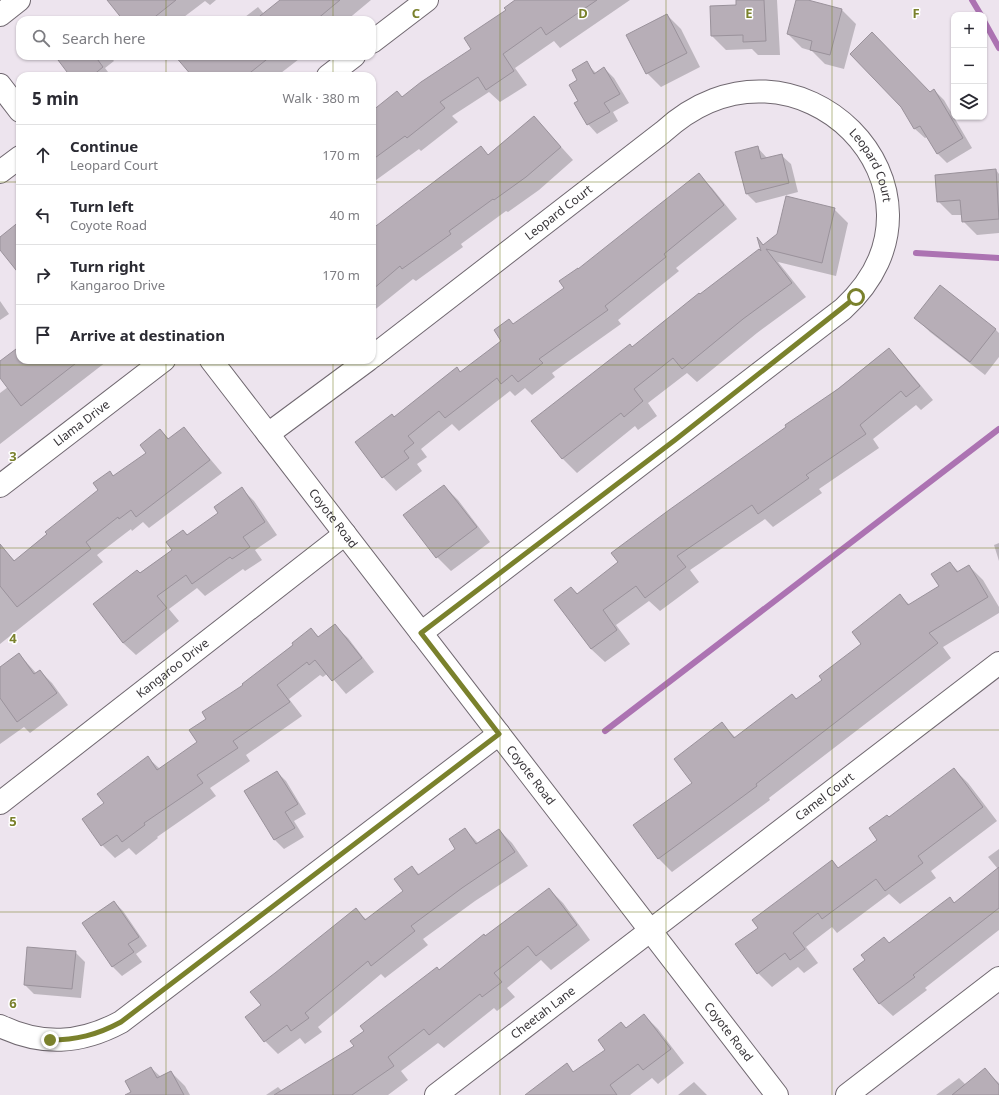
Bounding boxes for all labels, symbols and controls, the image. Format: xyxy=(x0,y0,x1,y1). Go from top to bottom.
text: C xyxy=(412,4,420,22)
text: D xyxy=(578,4,588,22)
text: E xyxy=(745,4,753,22)
text: F xyxy=(912,4,920,22)
map controls xyxy=(951,12,987,120)
button: + xyxy=(951,12,987,48)
search box xyxy=(16,16,376,60)
icon: search xyxy=(30,27,52,49)
text: Search here xyxy=(62,28,145,48)
button: − xyxy=(951,48,987,84)
button: layers xyxy=(951,84,987,120)
text: 5 min xyxy=(32,87,79,110)
text: Walk · 380 m xyxy=(282,89,360,107)
street label: Leopard Court xyxy=(846,124,896,204)
text: Continue xyxy=(70,136,138,156)
icon: ahead xyxy=(32,144,54,166)
text: 170 m xyxy=(322,146,360,164)
text: Leopard Court xyxy=(70,156,158,174)
street label: Leopard Court xyxy=(521,180,596,244)
text: Turn left xyxy=(70,196,134,216)
icon: left xyxy=(32,204,54,226)
text: 40 m xyxy=(330,206,360,224)
text: Coyote Road xyxy=(70,216,147,234)
text: Turn right xyxy=(70,256,145,276)
icon: right xyxy=(32,264,54,286)
text: 170 m xyxy=(322,266,360,284)
text: Kangaroo Drive xyxy=(70,276,165,294)
route start xyxy=(847,288,865,306)
icon: arrive xyxy=(32,324,54,346)
text: Arrive at destination xyxy=(70,325,225,345)
street label: Llama Drive xyxy=(50,396,113,450)
text: 3 xyxy=(9,447,17,465)
street label: Coyote Road xyxy=(305,485,362,552)
text: 4 xyxy=(9,629,17,647)
street label: Kangaroo Drive xyxy=(133,634,212,702)
street label: Coyote Road xyxy=(503,741,560,808)
street label: Camel Court xyxy=(791,768,858,824)
text: 5 xyxy=(9,812,17,830)
street label: Cheetah Lane xyxy=(507,982,579,1043)
text: 6 xyxy=(9,994,17,1012)
street label: Coyote Road xyxy=(700,998,757,1065)
route end xyxy=(41,1031,59,1049)

